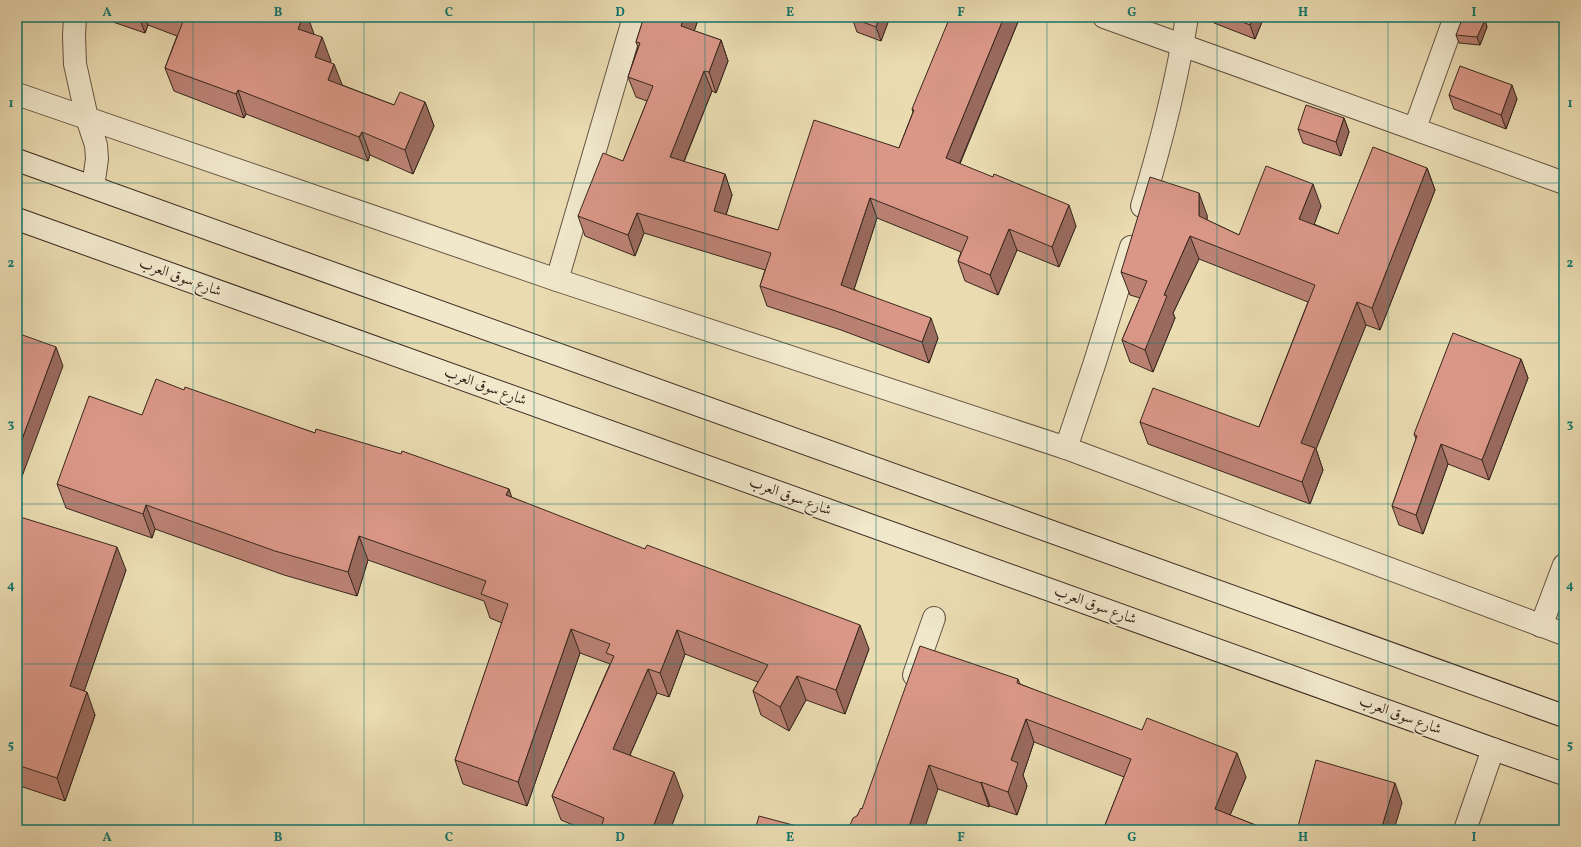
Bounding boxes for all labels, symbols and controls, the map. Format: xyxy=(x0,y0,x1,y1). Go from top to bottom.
text: A xyxy=(102,4,112,22)
text: B xyxy=(274,4,283,22)
text: C xyxy=(445,4,453,22)
text: D xyxy=(615,4,625,22)
text: E xyxy=(786,4,794,22)
text: F xyxy=(957,4,965,22)
text: G xyxy=(1127,4,1137,22)
text: H xyxy=(1298,4,1308,22)
text: I xyxy=(1472,4,1477,22)
text: 1 xyxy=(8,95,14,113)
text: 1 xyxy=(1567,95,1573,113)
street label: شارع سوق العرب xyxy=(135,253,224,304)
text: 2 xyxy=(8,255,15,273)
text: 2 xyxy=(1567,255,1574,273)
street label: شارع سوق العرب xyxy=(440,362,529,413)
text: 3 xyxy=(8,416,15,434)
text: 3 xyxy=(1567,416,1574,434)
street label: شارع سوق العرب xyxy=(745,472,834,523)
text: 4 xyxy=(7,577,15,595)
text: 4 xyxy=(1566,577,1574,595)
street label: شارع سوق العرب xyxy=(1050,581,1139,632)
street label: شارع سوق العرب xyxy=(1355,691,1444,742)
text: 5 xyxy=(8,737,14,755)
text: 5 xyxy=(1567,737,1573,755)
text: A xyxy=(102,829,112,847)
text: B xyxy=(274,829,283,847)
text: C xyxy=(445,829,453,847)
text: D xyxy=(615,829,625,847)
text: E xyxy=(786,829,794,847)
text: F xyxy=(957,829,965,847)
text: G xyxy=(1127,829,1137,847)
text: H xyxy=(1298,829,1308,847)
text: I xyxy=(1472,829,1477,847)

